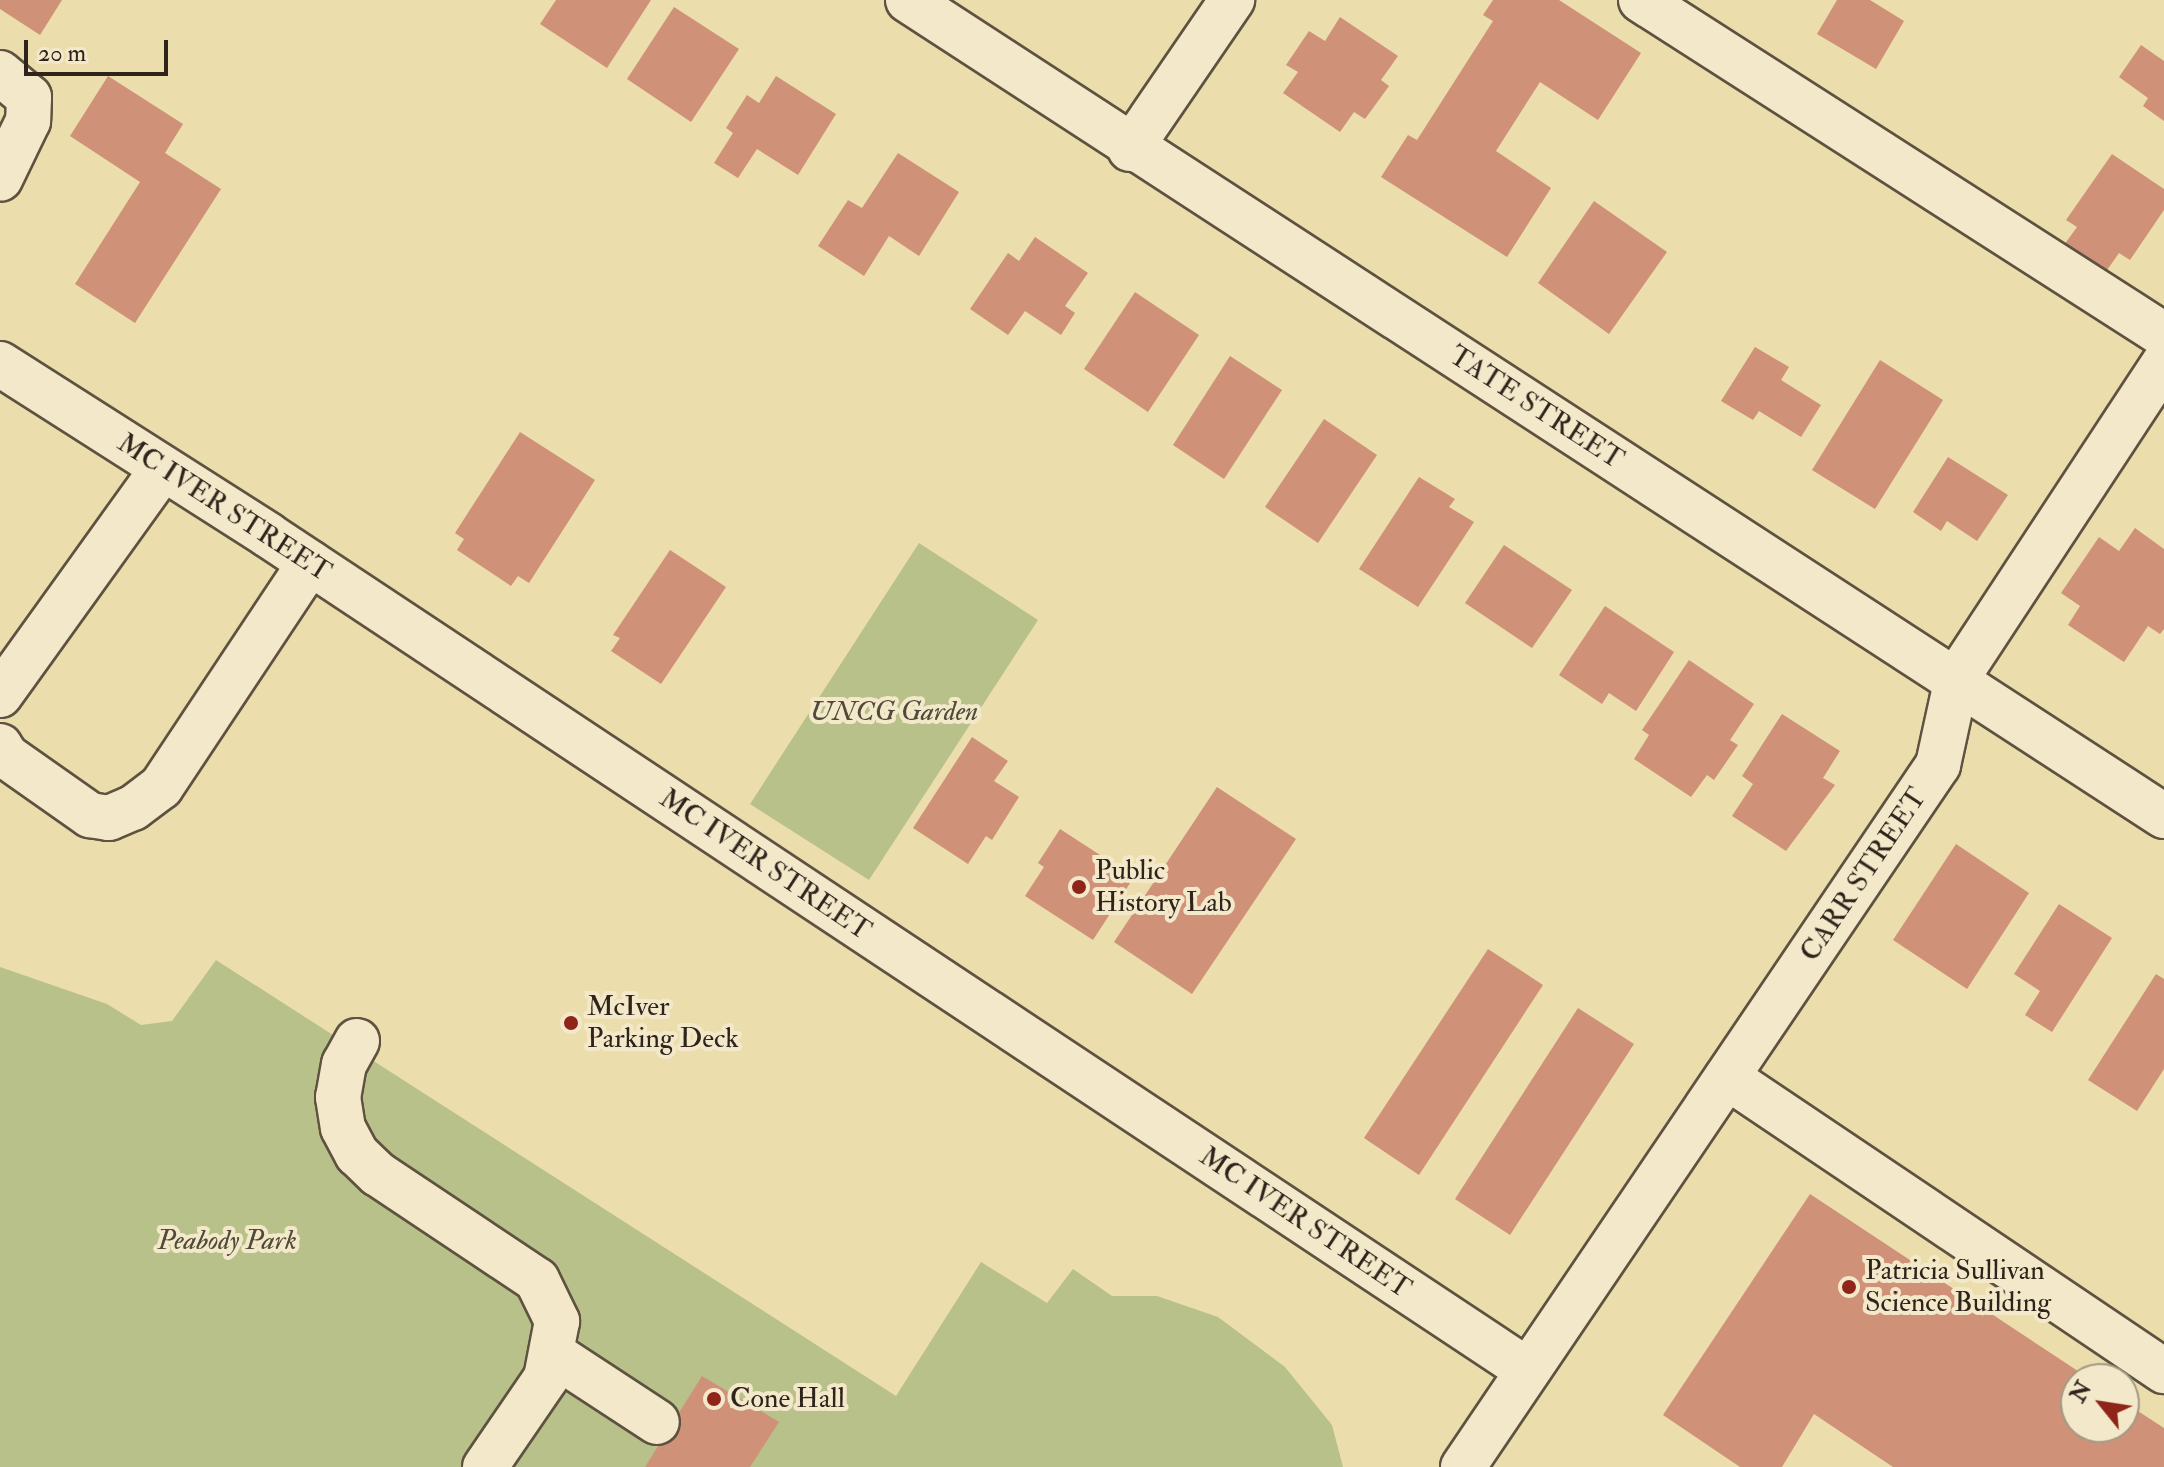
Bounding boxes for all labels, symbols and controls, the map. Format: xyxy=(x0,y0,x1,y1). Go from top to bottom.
scale bar xyxy=(28,24,172,74)
text: 20 m xyxy=(38,38,86,69)
street label: TATE STREET xyxy=(1442,339,1630,477)
street label: MC IVER STREET xyxy=(111,426,337,590)
park label: UNCG Garden xyxy=(810,695,978,729)
street label: MC IVER STREET xyxy=(653,782,877,948)
street label: CARR STREET xyxy=(1794,782,1934,968)
place label: Public History Lab xyxy=(1095,854,1232,920)
marker: Public History Lab xyxy=(1070,878,1088,896)
place label: McIver Parking Deck xyxy=(587,990,739,1056)
marker: McIver Parking Deck xyxy=(562,1014,580,1032)
street label: MC IVER STREET xyxy=(1193,1140,1417,1306)
park label: Peabody Park xyxy=(157,1224,297,1258)
place label: Patricia Sullivan Science Building xyxy=(1865,1254,2051,1320)
marker: Patricia Sullivan Science Building xyxy=(1840,1278,1858,1296)
north arrow xyxy=(2060,1363,2140,1443)
text: N xyxy=(2064,1376,2098,1408)
place label: Cone Hall xyxy=(730,1382,845,1416)
marker: Cone Hall xyxy=(705,1390,723,1408)

